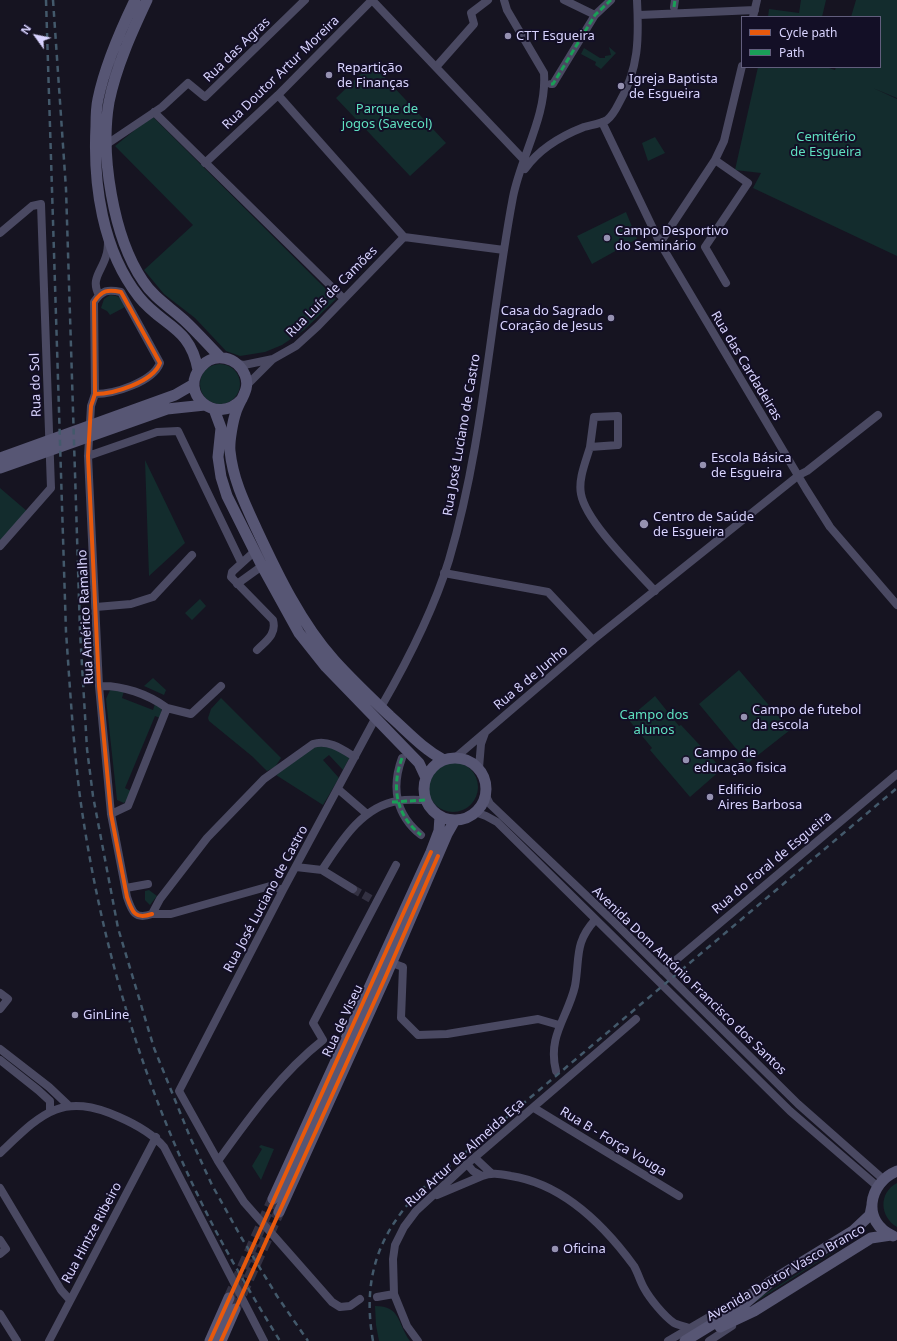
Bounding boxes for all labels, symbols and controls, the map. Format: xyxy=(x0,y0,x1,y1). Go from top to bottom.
street label: Rua Doutor Artur Moreira xyxy=(219,13,343,133)
street label: Rua das Agras xyxy=(200,14,274,86)
north arrow xyxy=(16,16,56,56)
legend xyxy=(741,16,881,68)
text: N xyxy=(17,21,34,37)
text: Cycle path xyxy=(779,24,837,41)
place label: CTT Esgueira xyxy=(516,28,595,44)
marker: CTT Esgueira xyxy=(503,31,513,41)
text: Path xyxy=(779,44,805,61)
place label: Repartição de Finanças xyxy=(337,60,409,91)
marker: Repartição de Finanças xyxy=(324,70,334,80)
place label: Igreja Baptista de Esgueira xyxy=(629,71,718,102)
marker: Igreja Baptista de Esgueira xyxy=(616,81,626,91)
park label: Parque de jogos (Savecol) xyxy=(342,101,432,132)
park label: Cemitério de Esgueira xyxy=(790,129,862,160)
place label: Campo Desportivo do Seminário xyxy=(615,223,729,254)
marker: Campo Desportivo do Seminário xyxy=(602,233,612,243)
street label: Rua Luís de Camões xyxy=(283,243,381,341)
place label: Casa do Sagrado Coração de Jesus xyxy=(500,303,603,334)
street label: Rua das Cardadeiras xyxy=(707,308,785,424)
marker: Casa do Sagrado Coração de Jesus xyxy=(606,313,616,323)
street label: Rua do Sol xyxy=(27,353,45,417)
street label: Rua José Luciano de Castro xyxy=(440,353,484,517)
place label: Escola Básica de Esgueira xyxy=(711,450,791,481)
marker: Escola Básica de Esgueira xyxy=(698,460,708,470)
place label: Centro de Saúde de Esgueira xyxy=(653,509,754,540)
marker: Centro de Saúde de Esgueira xyxy=(638,518,650,530)
street label: Rua Américo Ramalho xyxy=(75,549,97,685)
street label: Rua 8 de Junho xyxy=(491,643,571,713)
place label: Campo de futebol da escola xyxy=(752,702,861,733)
park label: Campo dos alunos xyxy=(620,707,688,738)
marker: Campo de futebol da escola xyxy=(739,712,749,722)
place label: Campo de educação fisica xyxy=(694,745,787,776)
marker: Campo de educação fisica xyxy=(681,755,691,765)
place label: Edificio Aires Barbosa xyxy=(718,782,802,813)
marker: Edificio Aires Barbosa xyxy=(705,792,715,802)
street label: Rua do Foral de Esgueira xyxy=(709,808,835,918)
street label: Rua José Luciano de Castro xyxy=(221,823,311,975)
street label: Avenida Dom António Francisco dos Santos xyxy=(589,884,789,1078)
street label: Rua de Viseu xyxy=(319,982,367,1060)
place label: GinLine xyxy=(83,1007,129,1023)
marker: GinLine xyxy=(70,1010,80,1020)
street label: Rua Artur de Almeida Eça xyxy=(402,1095,528,1211)
street label: Rua B - Força Vouga xyxy=(557,1104,669,1180)
street label: Rua Hintze Ribeiro xyxy=(59,1180,125,1286)
street label: Avenida Doutor Vasco Branco xyxy=(704,1221,868,1325)
place label: Oficina xyxy=(563,1241,606,1257)
marker: Oficina xyxy=(550,1244,560,1254)

